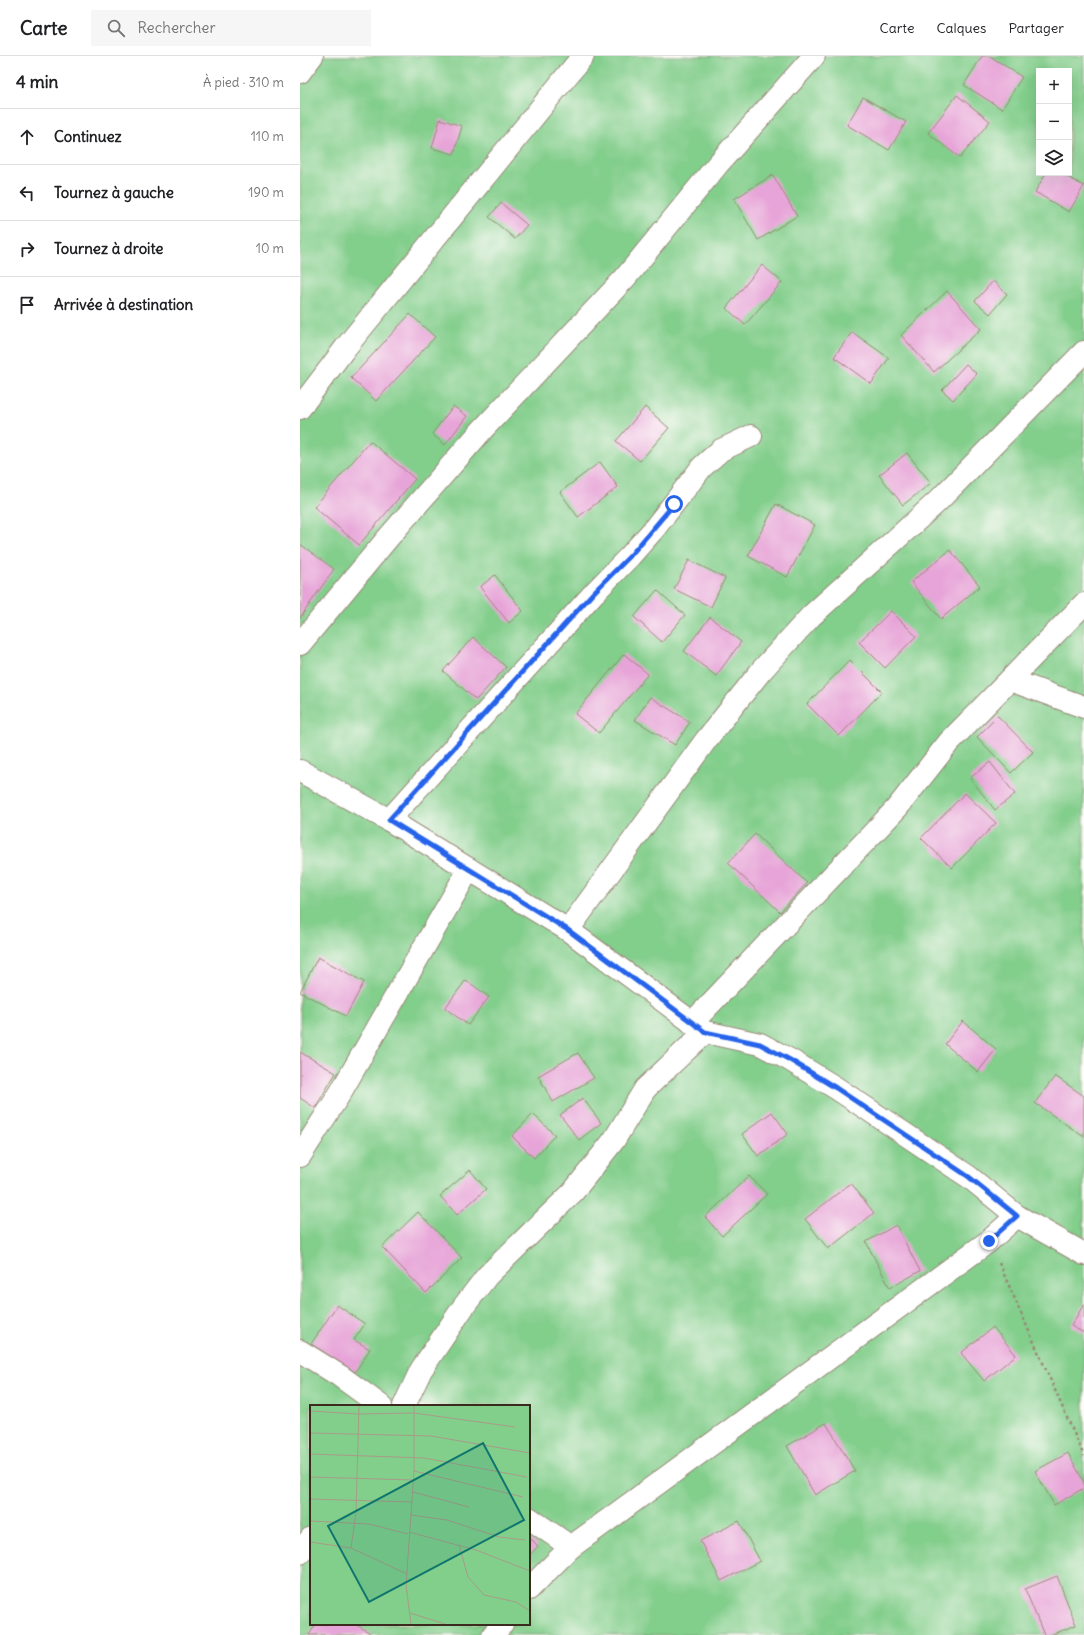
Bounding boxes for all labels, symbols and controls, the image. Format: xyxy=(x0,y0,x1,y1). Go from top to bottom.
search box xyxy=(91,10,371,46)
text: Carte xyxy=(20,16,67,40)
icon: search xyxy=(105,17,127,39)
text: Rechercher xyxy=(137,18,216,37)
text: Carte xyxy=(880,19,914,37)
text: Calques xyxy=(936,19,986,37)
text: Partager xyxy=(1008,19,1064,37)
map controls xyxy=(1036,68,1072,176)
button: + xyxy=(1036,68,1072,104)
text: 4 min xyxy=(16,71,58,93)
text: À pied · 310 m xyxy=(203,74,284,91)
button: − xyxy=(1036,104,1072,140)
icon: ahead xyxy=(16,126,38,148)
text: Continuez xyxy=(54,127,122,146)
text: 110 m xyxy=(251,128,284,145)
button: layers xyxy=(1036,140,1072,176)
icon: left xyxy=(16,182,38,204)
text: Tournez à gauche xyxy=(54,183,174,202)
text: 190 m xyxy=(248,184,284,201)
icon: right xyxy=(16,238,38,260)
text: Tournez à droite xyxy=(54,239,163,258)
text: 10 m xyxy=(256,240,284,257)
icon: arrive xyxy=(16,294,38,316)
text: Arrivée à destination xyxy=(54,295,193,314)
route start xyxy=(665,495,683,513)
route end xyxy=(980,1232,998,1250)
inset map xyxy=(310,1405,530,1625)

